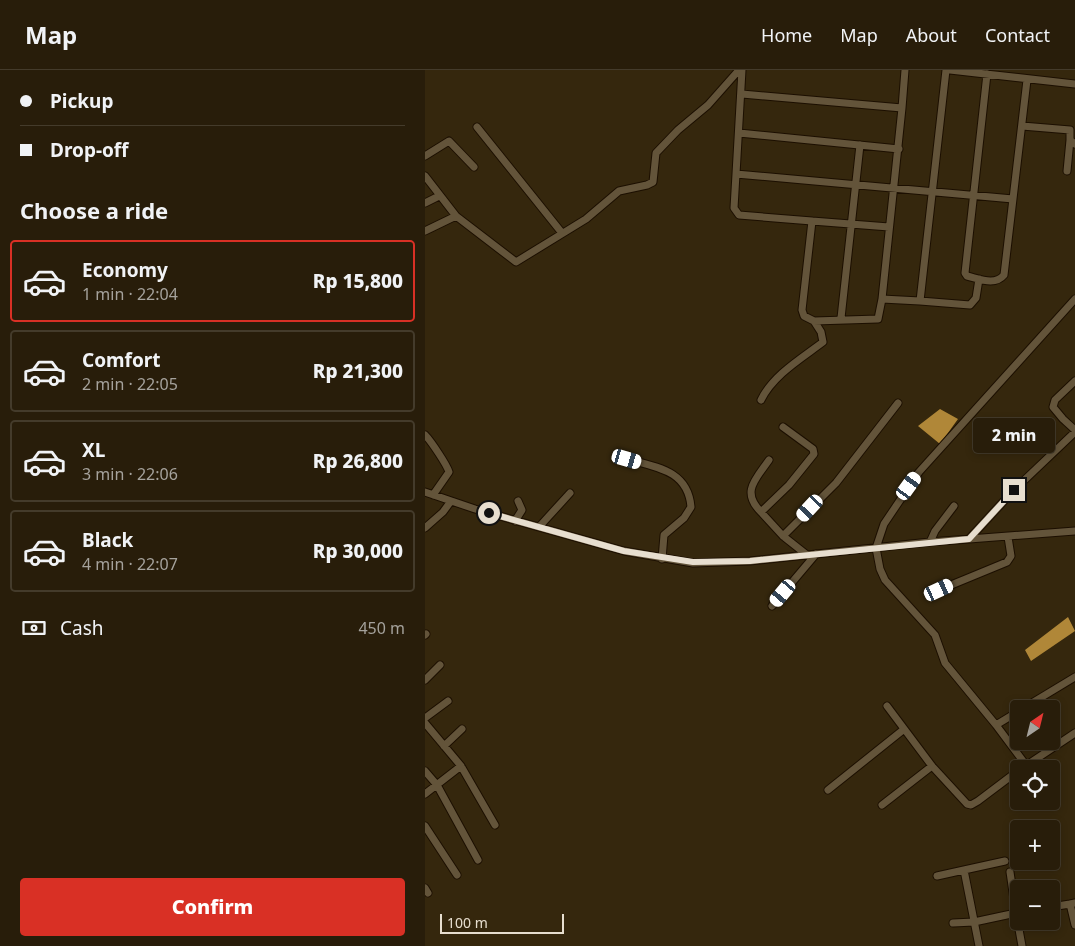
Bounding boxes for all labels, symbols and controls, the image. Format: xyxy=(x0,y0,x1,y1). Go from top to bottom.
text: Map xyxy=(25,18,77,51)
text: Home xyxy=(761,23,812,47)
text: Map xyxy=(840,23,878,47)
text: About xyxy=(906,23,957,47)
text: Contact xyxy=(985,23,1050,47)
text: Pickup xyxy=(50,88,113,114)
text: Drop-off xyxy=(50,137,129,163)
text: Choose a ride xyxy=(20,195,168,225)
text: Economy xyxy=(82,257,168,283)
icon: car xyxy=(22,259,67,304)
text: Rp 15,800 xyxy=(313,268,403,294)
text: 1 min · 22:04 xyxy=(82,283,178,305)
text: Comfort xyxy=(82,347,161,373)
icon: car xyxy=(22,349,67,394)
text: Rp 21,300 xyxy=(313,358,403,384)
text: 2 min · 22:05 xyxy=(82,373,178,395)
callout: 2 min xyxy=(973,418,1055,452)
text: 2 min xyxy=(992,424,1036,446)
text: XL xyxy=(82,437,105,463)
icon: car xyxy=(22,439,67,484)
text: Rp 26,800 xyxy=(313,448,403,474)
car xyxy=(610,448,643,470)
text: 3 min · 22:06 xyxy=(82,463,178,485)
car xyxy=(894,469,923,503)
route end xyxy=(1003,479,1025,501)
car xyxy=(794,492,825,524)
route start xyxy=(478,502,500,524)
text: Black xyxy=(82,527,133,553)
icon: car xyxy=(22,529,67,574)
text: Rp 30,000 xyxy=(313,538,403,564)
text: 4 min · 22:07 xyxy=(82,553,178,575)
car xyxy=(767,577,798,609)
car xyxy=(922,577,955,603)
icon: cash xyxy=(20,614,48,642)
text: Cash xyxy=(60,615,104,641)
text: 450 m xyxy=(358,617,405,639)
north arrow xyxy=(1010,700,1060,750)
map controls xyxy=(1010,700,1060,930)
button: locate xyxy=(1010,760,1060,810)
button: + xyxy=(1010,820,1060,870)
button: Confirm xyxy=(20,878,405,936)
button: − xyxy=(1010,880,1060,930)
scale bar xyxy=(440,911,564,934)
text: 100 m xyxy=(447,913,488,932)

